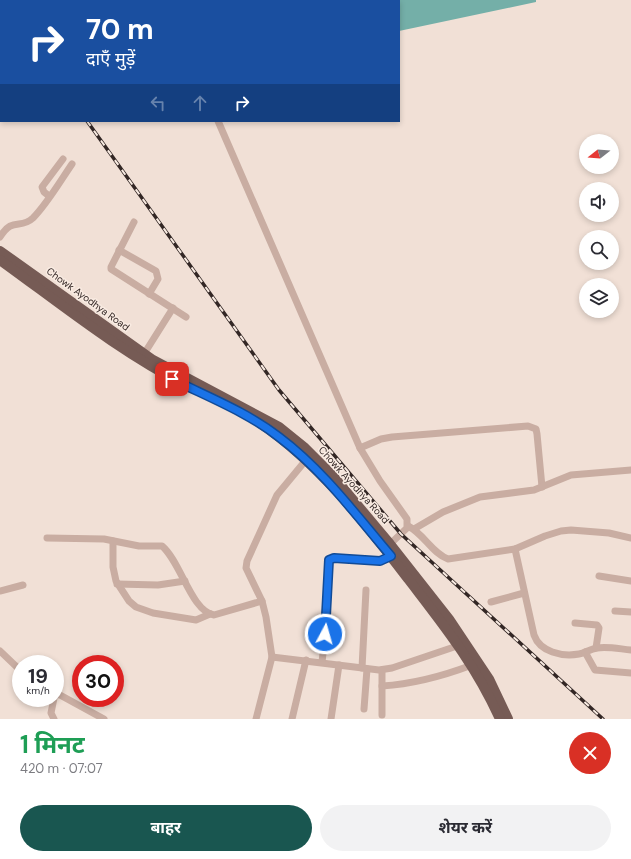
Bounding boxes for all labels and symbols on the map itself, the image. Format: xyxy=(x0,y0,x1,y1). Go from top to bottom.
north arrow xyxy=(579,134,619,174)
street label: Chowk Ayodhya Road xyxy=(44,264,132,334)
pin xyxy=(155,362,189,396)
street label: Chowk Ayodhya Road xyxy=(316,444,392,526)
position arrow xyxy=(304,613,346,655)
speed limit sign: 30 xyxy=(72,655,124,707)

